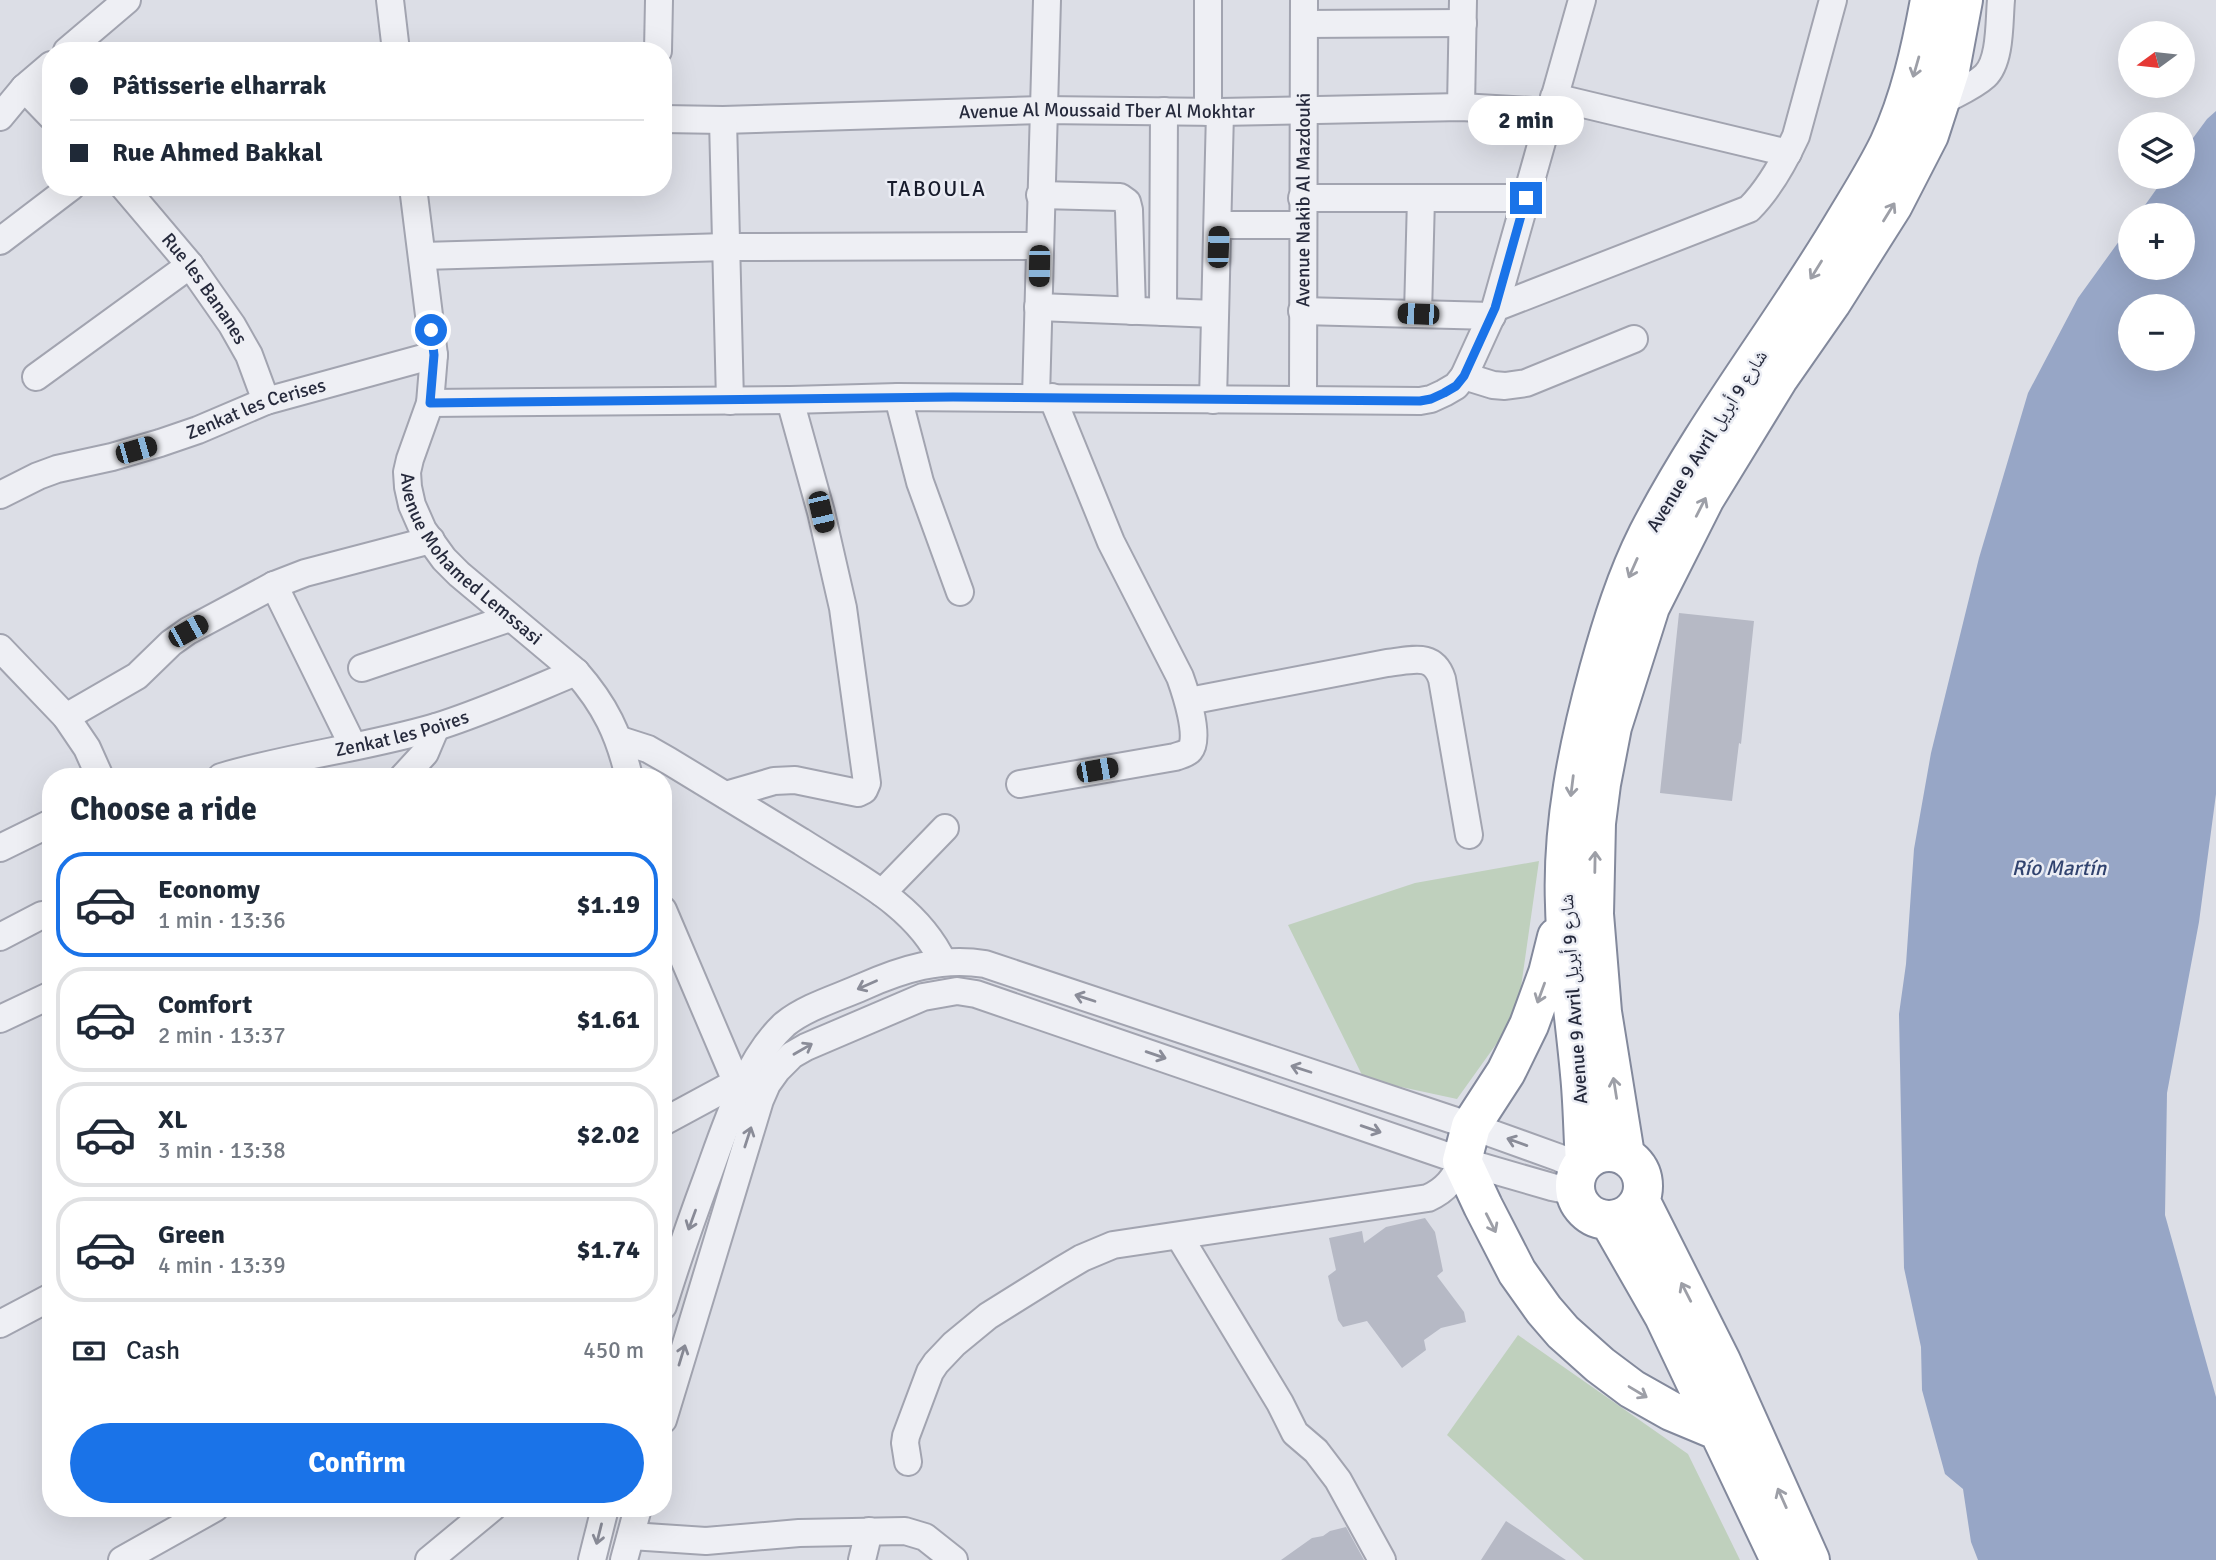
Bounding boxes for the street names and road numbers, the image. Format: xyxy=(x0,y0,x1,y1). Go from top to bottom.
street label: Avenue Nakib Al Mazdouki xyxy=(1291,93,1316,307)
street label: Avenue Al Moussaid Tber Al Mokhtar xyxy=(959,98,1255,125)
street label: Rue les Bananes xyxy=(156,228,253,349)
street label: Avenue 9 Avril شارع 9 أبريل xyxy=(1641,346,1773,536)
street label: Zenkat les Cerises xyxy=(183,373,328,445)
street label: Avenue Mohamed Lemssasi xyxy=(395,472,547,650)
street label: Zenkat les Poires xyxy=(333,705,472,762)
street label: Avenue 9 Avril شارع 9 أبريل xyxy=(1555,893,1593,1105)

